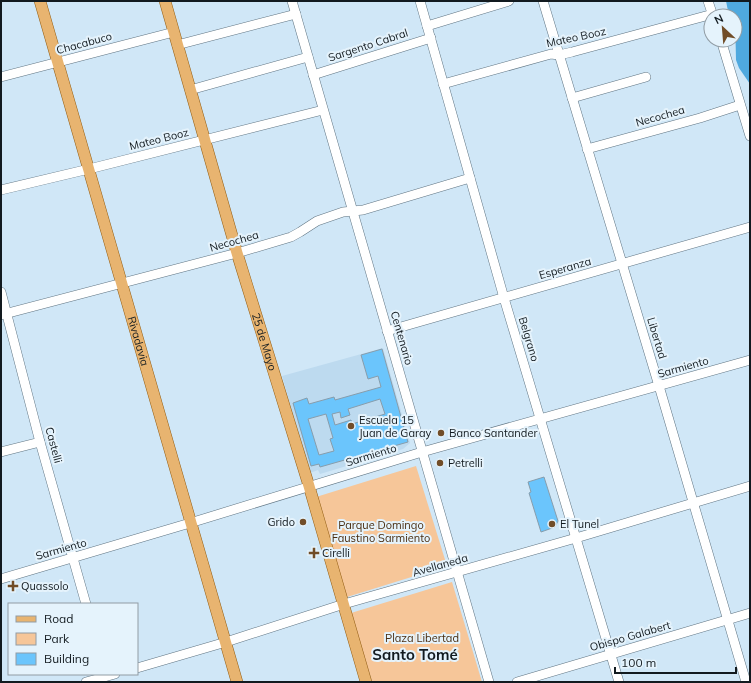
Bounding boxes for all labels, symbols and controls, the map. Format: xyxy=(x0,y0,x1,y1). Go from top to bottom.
north arrow xyxy=(703,8,743,48)
text: N xyxy=(712,11,725,27)
street label: Mateo Booz xyxy=(545,24,607,50)
street label: Sargento Cabral xyxy=(326,26,410,64)
street label: Chacabuco xyxy=(55,29,113,57)
street label: Necochea xyxy=(634,102,686,130)
street label: Mateo Booz xyxy=(128,125,190,153)
street label: Necochea xyxy=(208,227,260,255)
street label: Esperanza xyxy=(537,254,593,282)
street label: Centenario xyxy=(388,309,416,367)
street label: 25 de Mayo xyxy=(249,311,280,372)
street label: Rivadavia xyxy=(125,315,152,367)
street label: Belgrano xyxy=(516,315,542,363)
street label: Libertad xyxy=(644,316,670,360)
street label: Sarmiento xyxy=(656,353,710,381)
place label: Escuela 15 Juan de Garay xyxy=(359,413,431,440)
marker: Escuela 15 Juan de Garay xyxy=(346,421,356,431)
street label: Castelli xyxy=(42,425,66,465)
place label: Banco Santander xyxy=(449,426,537,440)
marker: Banco Santander xyxy=(436,428,446,438)
street label: Sarmiento xyxy=(344,441,398,469)
place label: Petrelli xyxy=(448,456,483,470)
marker: Petrelli xyxy=(435,458,445,468)
place label: Grido xyxy=(267,515,295,529)
marker: Grido xyxy=(298,517,308,527)
place label: El Tunel xyxy=(560,517,599,531)
park label: Parque Domingo Faustino Sarmiento xyxy=(332,518,430,545)
marker: El Tunel xyxy=(547,519,557,529)
street label: Sarmiento xyxy=(34,535,88,563)
place label: Cirelli xyxy=(322,546,350,560)
marker: Cirelli xyxy=(309,548,319,558)
street label: Avellaneda xyxy=(411,550,469,580)
place label: Quassolo xyxy=(21,579,69,593)
marker: Quassolo xyxy=(8,581,18,591)
legend xyxy=(8,603,138,675)
text: Road xyxy=(44,611,73,626)
street label: Obispo Galabert xyxy=(588,618,672,654)
text: Park xyxy=(44,631,70,646)
park label: Plaza Libertad xyxy=(385,631,459,645)
district label: Santo Tomé xyxy=(372,645,458,664)
scale bar xyxy=(615,649,736,675)
text: Building xyxy=(44,651,89,666)
text: 100 m xyxy=(621,655,656,670)

